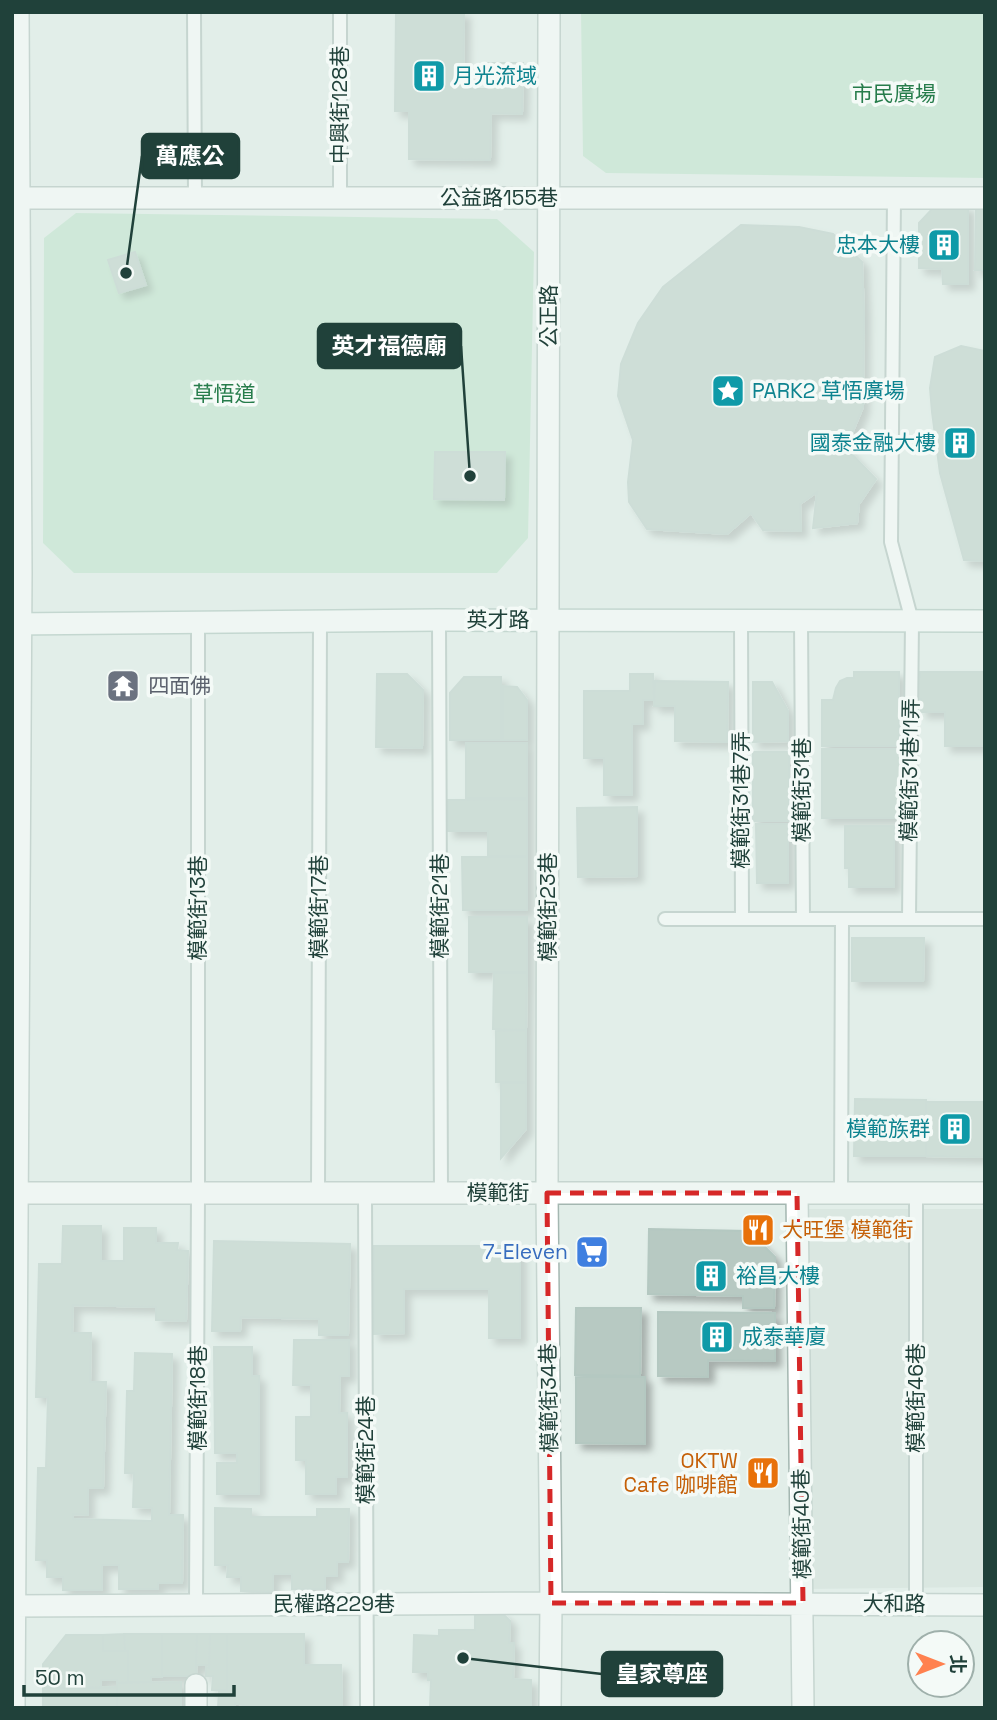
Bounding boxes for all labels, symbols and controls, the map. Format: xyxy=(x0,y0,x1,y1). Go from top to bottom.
street label: 中興街128巷 xyxy=(326,46,353,164)
building icon: 月光流域 xyxy=(410,57,448,95)
place label: 月光流域 xyxy=(453,62,537,89)
park label: 市民廣場 xyxy=(852,80,936,107)
callout: 萬應公 xyxy=(142,134,239,178)
text: 萬應公 xyxy=(156,141,225,171)
street label: 公益路155巷 xyxy=(440,184,558,211)
building icon: 忠本大樓 xyxy=(925,226,963,264)
place label: 忠本大樓 xyxy=(836,231,920,258)
street label: 公正路 xyxy=(535,285,562,348)
callout: 英才福德廟 xyxy=(318,324,461,368)
text: 英才福德廟 xyxy=(332,331,447,361)
place icon: PARK2 草悟廣場 xyxy=(709,372,747,410)
place label: PARK2 草悟廣場 xyxy=(752,377,905,404)
park label: 草悟道 xyxy=(193,380,256,407)
building icon: 國泰金融大樓 xyxy=(941,424,979,462)
place label: 國泰金融大樓 xyxy=(810,429,936,456)
street label: 英才路 xyxy=(467,606,530,633)
temple icon: 四面佛 xyxy=(104,667,142,705)
place label: 四面佛 xyxy=(148,672,211,699)
street label: 模範街31巷11弄 xyxy=(895,698,924,842)
street label: 模範街31巷7弄 xyxy=(727,731,754,869)
street label: 模範街31巷 xyxy=(788,737,815,843)
street label: 模範街23巷 xyxy=(534,852,561,962)
street label: 模範街21巷 xyxy=(426,853,453,959)
street label: 模範街13巷 xyxy=(184,855,211,961)
street label: 模範街17巷 xyxy=(305,855,332,959)
building icon: 模範族群 xyxy=(936,1110,974,1148)
place label: 模範族群 xyxy=(846,1115,930,1142)
street label: 模範街 xyxy=(467,1179,530,1206)
restaurant icon: 大旺堡 模範街 xyxy=(739,1211,777,1249)
place label: 大旺堡 模範街 xyxy=(782,1216,913,1243)
supermarket icon: 7-Eleven xyxy=(573,1233,611,1271)
place label: 7-Eleven xyxy=(483,1238,568,1265)
building icon: 裕昌大樓 xyxy=(692,1257,730,1295)
place label: 裕昌大樓 xyxy=(736,1262,820,1289)
building icon: 成泰華廈 xyxy=(698,1318,736,1356)
place label: 成泰華廈 xyxy=(742,1323,826,1350)
street label: 模範街34巷 xyxy=(534,1343,563,1453)
street label: 模範街46巷 xyxy=(902,1343,929,1453)
street label: 模範街18巷 xyxy=(184,1345,211,1451)
street label: 模範街24巷 xyxy=(352,1395,379,1505)
place label: OKTW Cafe 咖啡館 xyxy=(623,1447,738,1498)
restaurant icon: OKTW Cafe 咖啡館 xyxy=(744,1454,782,1492)
street label: 模範街40巷 xyxy=(787,1468,816,1580)
street label: 民權路229巷 xyxy=(273,1590,395,1617)
street label: 大和路 xyxy=(863,1590,926,1617)
north arrow xyxy=(906,1629,976,1699)
callout: 皇家尊座 xyxy=(602,1652,722,1696)
scale bar xyxy=(24,1654,234,1698)
text: 北 xyxy=(945,1654,970,1674)
text: 皇家尊座 xyxy=(616,1659,708,1689)
text: 50 m xyxy=(35,1664,85,1691)

